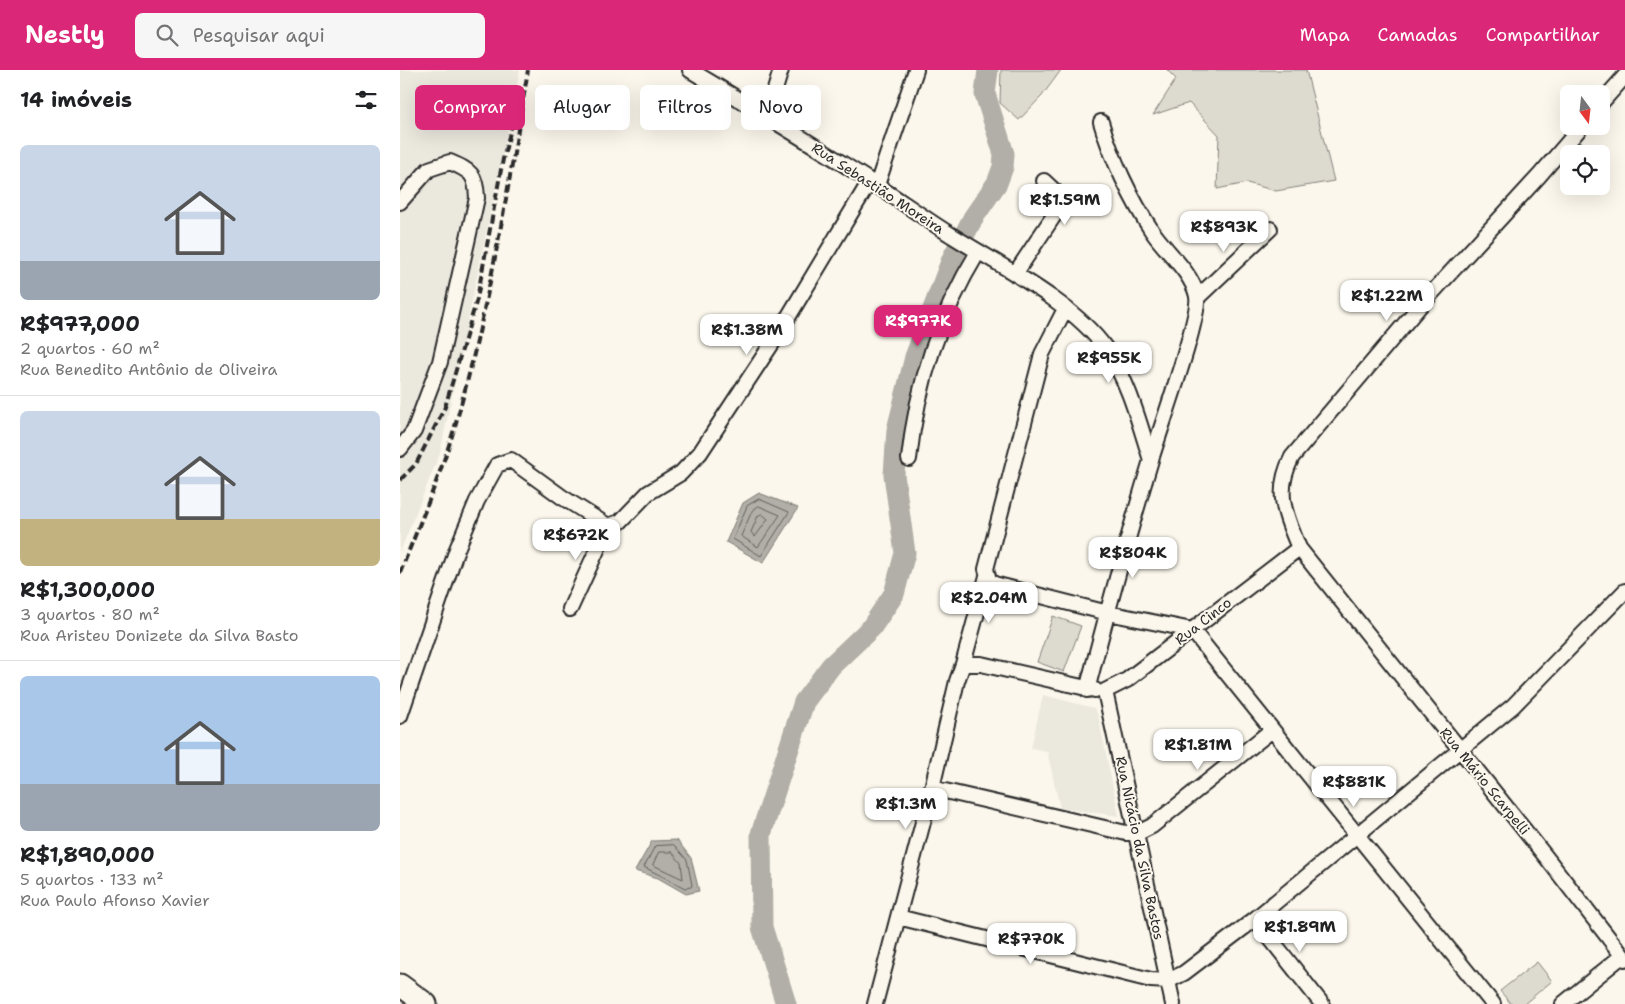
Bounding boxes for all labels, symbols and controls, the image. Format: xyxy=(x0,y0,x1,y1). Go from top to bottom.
search box xyxy=(135,13,485,58)
text: Nestly xyxy=(25,19,105,51)
icon: search xyxy=(153,21,181,49)
text: Pesquisar aqui xyxy=(193,23,325,48)
text: Mapa xyxy=(1300,23,1350,47)
text: Camadas xyxy=(1378,23,1458,47)
text: Compartilhar xyxy=(1486,23,1600,47)
chip: Comprar xyxy=(415,85,525,130)
chip: Alugar xyxy=(535,85,630,130)
chip: Filtros xyxy=(640,85,731,130)
chip: Novo xyxy=(741,85,821,130)
north arrow xyxy=(1560,85,1610,135)
map controls xyxy=(1560,85,1610,195)
text: 14 imóveis xyxy=(20,86,132,114)
icon: filters xyxy=(352,86,380,114)
street label: Rua Sebastião Moreira xyxy=(808,138,948,238)
button: locate xyxy=(1560,145,1610,195)
icon: home xyxy=(155,178,245,268)
pin: R$1.59M xyxy=(1019,184,1111,226)
text: R$1.59M xyxy=(1030,189,1100,210)
pin: R$893K xyxy=(1183,210,1265,253)
text: R$893K xyxy=(1191,216,1258,237)
pin: R$1.22M xyxy=(1341,280,1433,322)
text: R$1.22M xyxy=(1351,285,1423,306)
pin: R$977K xyxy=(877,304,959,347)
text: R$977,000 xyxy=(20,310,140,338)
text: R$977K xyxy=(885,310,951,331)
pin: R$1.38M xyxy=(701,314,793,356)
text: R$1.38M xyxy=(711,319,783,340)
text: 2 quartos · 60 m² xyxy=(20,338,160,359)
pin: R$955K xyxy=(1068,342,1150,384)
text: R$955K xyxy=(1077,347,1141,368)
text: Rua Benedito Antônio de Oliveira xyxy=(20,359,278,380)
icon: home xyxy=(155,443,245,533)
pin: R$672K xyxy=(535,518,617,561)
text: R$672K xyxy=(543,524,609,545)
pin: R$804K xyxy=(1092,536,1174,579)
text: R$804K xyxy=(1099,542,1167,563)
text: R$1,300,000 xyxy=(20,576,155,604)
pin: R$2.04M xyxy=(943,582,1035,624)
text: R$2.04M xyxy=(951,587,1027,608)
street label: Rua Cinco xyxy=(1171,593,1235,649)
text: 3 quartos · 80 m² xyxy=(20,604,160,625)
text: Rua Aristeu Donizete da Silva Basto xyxy=(20,625,298,646)
icon: home xyxy=(155,708,245,798)
street label: Rua Mário Scarpelli xyxy=(1436,724,1534,838)
pin: R$1.81M xyxy=(1152,728,1244,771)
text: R$1.81M xyxy=(1164,734,1232,755)
street label: Rua Nicácio da Silva Bastos xyxy=(1112,755,1168,942)
pin: R$881K xyxy=(1313,766,1395,808)
text: R$881K xyxy=(1322,771,1386,792)
pin: R$1.3M xyxy=(865,788,947,830)
text: R$1.3M xyxy=(876,793,936,814)
text: R$1,890,000 xyxy=(20,841,155,869)
text: 5 quartos · 133 m² xyxy=(20,869,164,890)
text: Rua Paulo Afonso Xavier xyxy=(20,890,210,911)
pin: R$1.89M xyxy=(1254,910,1346,953)
text: R$1.89M xyxy=(1264,916,1336,937)
pin: R$770K xyxy=(990,922,1072,965)
text: R$770K xyxy=(998,928,1064,949)

